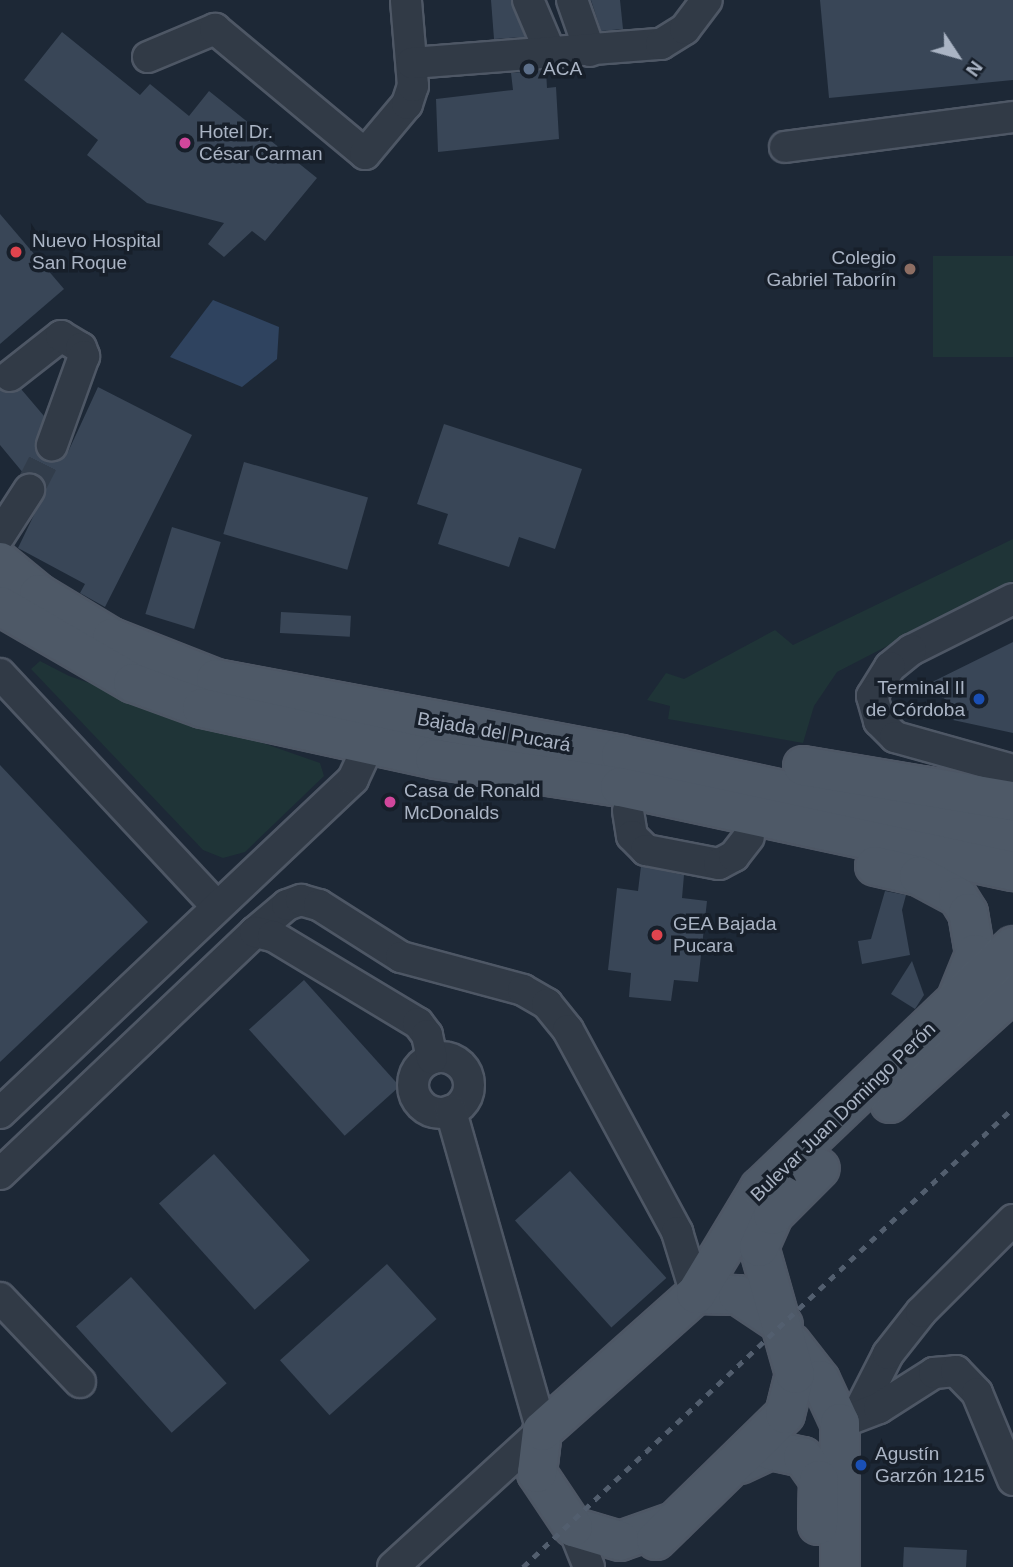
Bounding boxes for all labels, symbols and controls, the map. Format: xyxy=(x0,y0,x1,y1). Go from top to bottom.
north arrow xyxy=(922,21,992,91)
text: N xyxy=(962,57,987,80)
place label: ACA xyxy=(543,58,582,80)
marker: ACA xyxy=(521,61,537,77)
place label: Hotel Dr. César Carman xyxy=(199,121,323,165)
marker: Hotel Dr. César Carman xyxy=(177,135,193,151)
place label: Nuevo Hospital San Roque xyxy=(32,230,161,274)
marker: Nuevo Hospital San Roque xyxy=(6,242,26,262)
place label: Colegio Gabriel Taborín xyxy=(766,247,896,291)
marker: Colegio Gabriel Taborín xyxy=(902,261,918,277)
place label: Terminal II de Córdoba xyxy=(866,677,965,721)
marker: Terminal II de Córdoba xyxy=(971,691,987,707)
street label: Bajada del Pucará xyxy=(416,707,572,757)
place label: Casa de Ronald McDonalds xyxy=(404,780,540,824)
marker: Casa de Ronald McDonalds xyxy=(382,794,398,810)
place label: GEA Bajada Pucara xyxy=(673,913,778,957)
marker: GEA Bajada Pucara xyxy=(647,925,667,945)
street label: Bulevar Juan Domingo Perón xyxy=(746,1018,940,1206)
place label: Agustín Garzón 1215 xyxy=(875,1443,985,1487)
marker: Agustín Garzón 1215 xyxy=(853,1457,869,1473)

